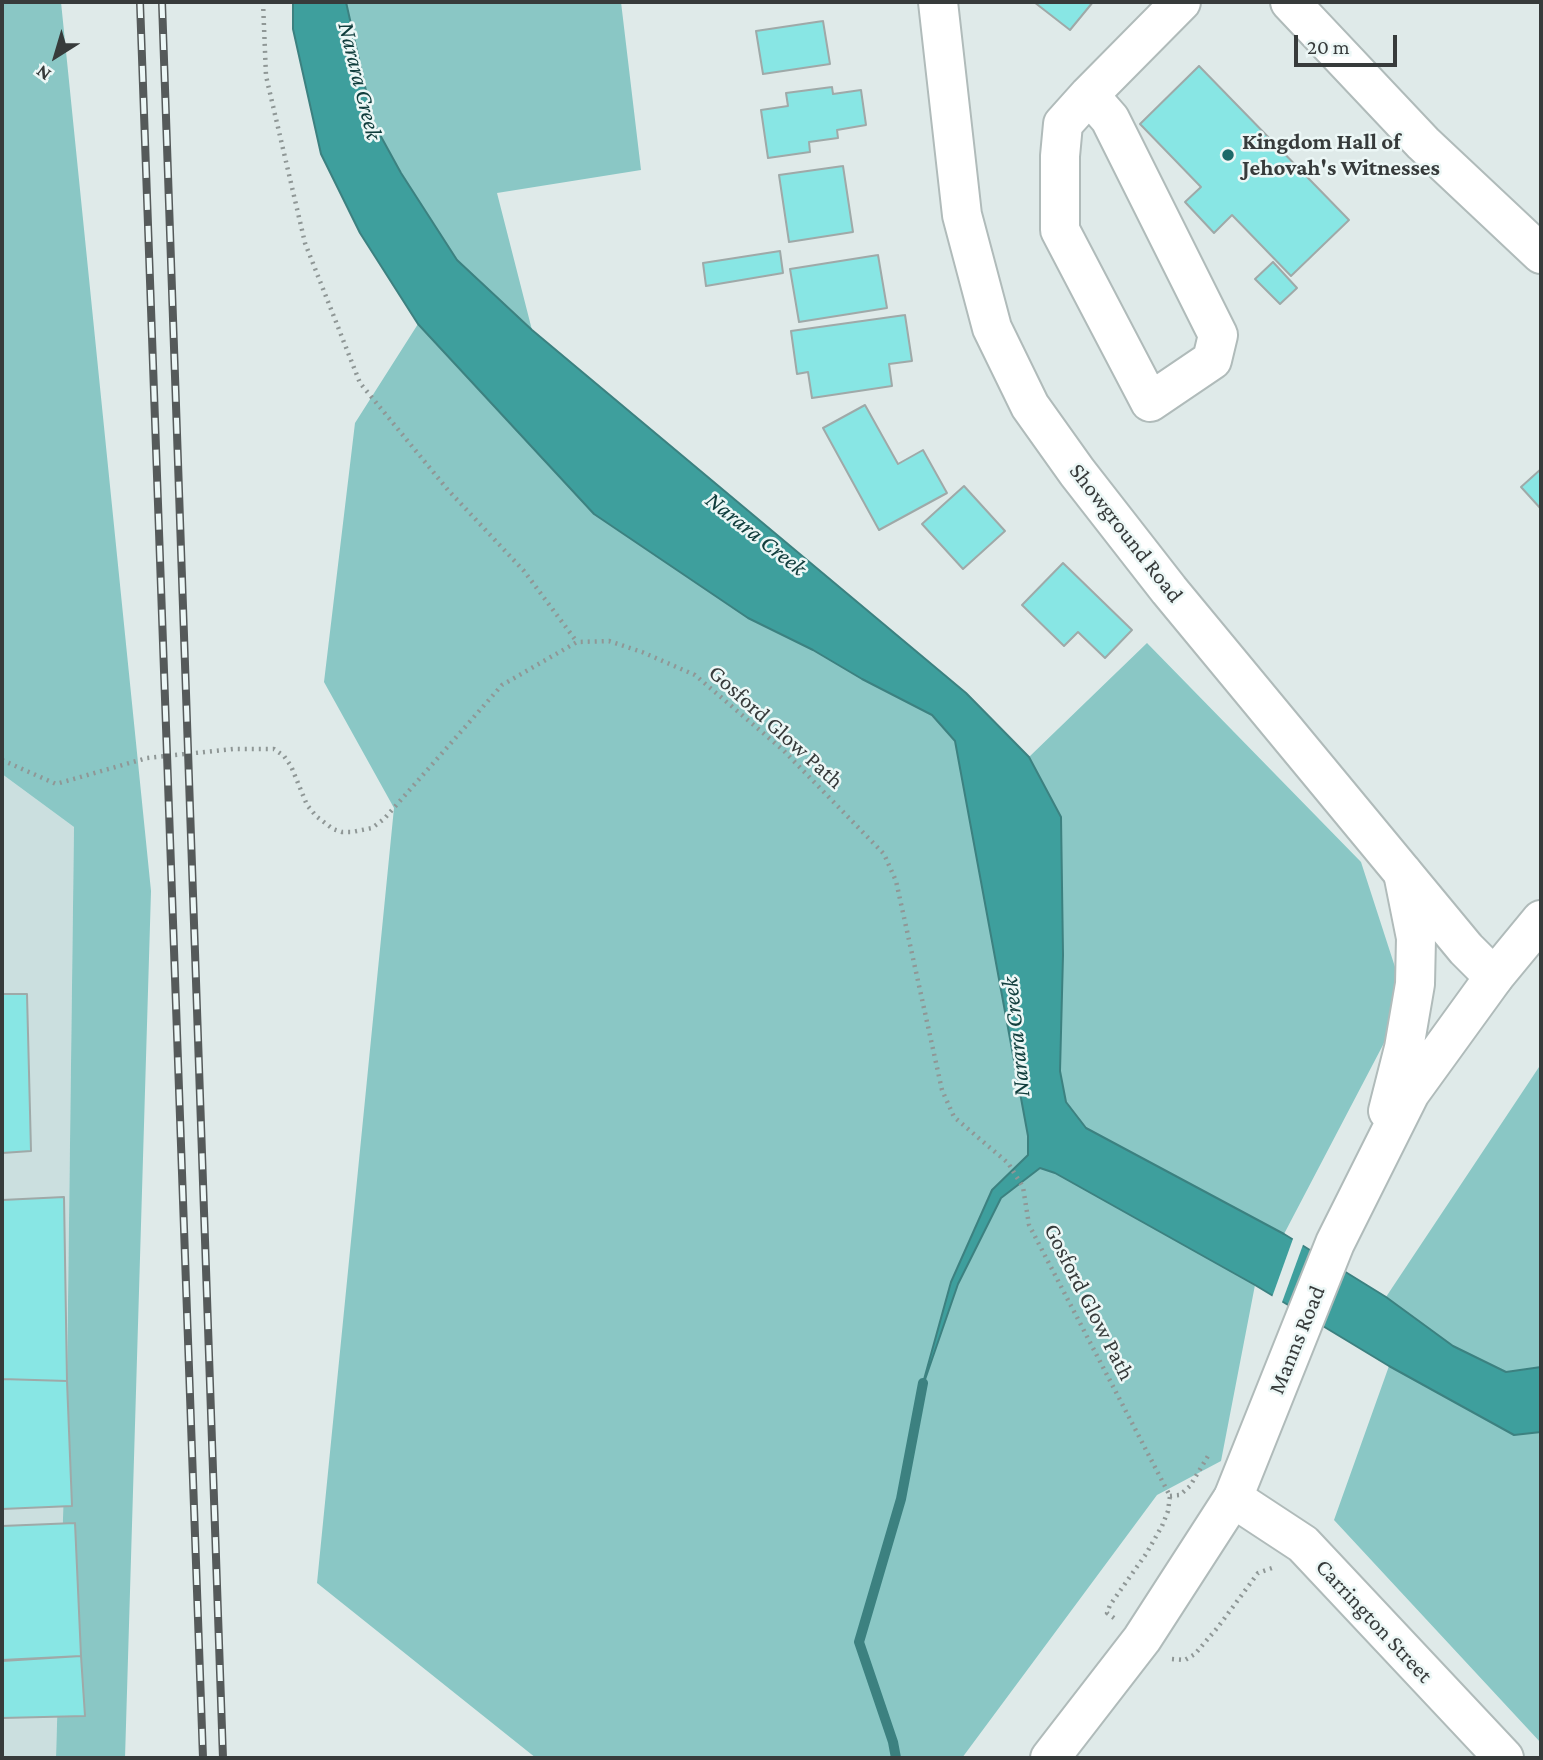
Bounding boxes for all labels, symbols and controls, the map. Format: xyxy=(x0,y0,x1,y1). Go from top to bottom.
water label: Narara Creek xyxy=(331,19,389,143)
north arrow xyxy=(21,21,91,91)
scale bar xyxy=(1298,21,1401,65)
text: 20 m xyxy=(1307,35,1350,59)
text: N xyxy=(32,61,55,85)
place label: Kingdom Hall of Jehovah's Witnesses xyxy=(1242,128,1440,182)
marker: Kingdom Hall of Jehovah's Witnesses xyxy=(1220,147,1236,163)
street label: Showground Road xyxy=(1063,458,1189,608)
water label: Narara Creek xyxy=(700,486,812,582)
street label: Gosford Glow Path xyxy=(703,659,849,795)
water label: Narara Creek xyxy=(995,976,1037,1098)
street label: Gosford Glow Path xyxy=(1038,1219,1140,1385)
street label: Manns Road xyxy=(1263,1282,1331,1398)
street label: Carrington Street xyxy=(1310,1553,1438,1689)

